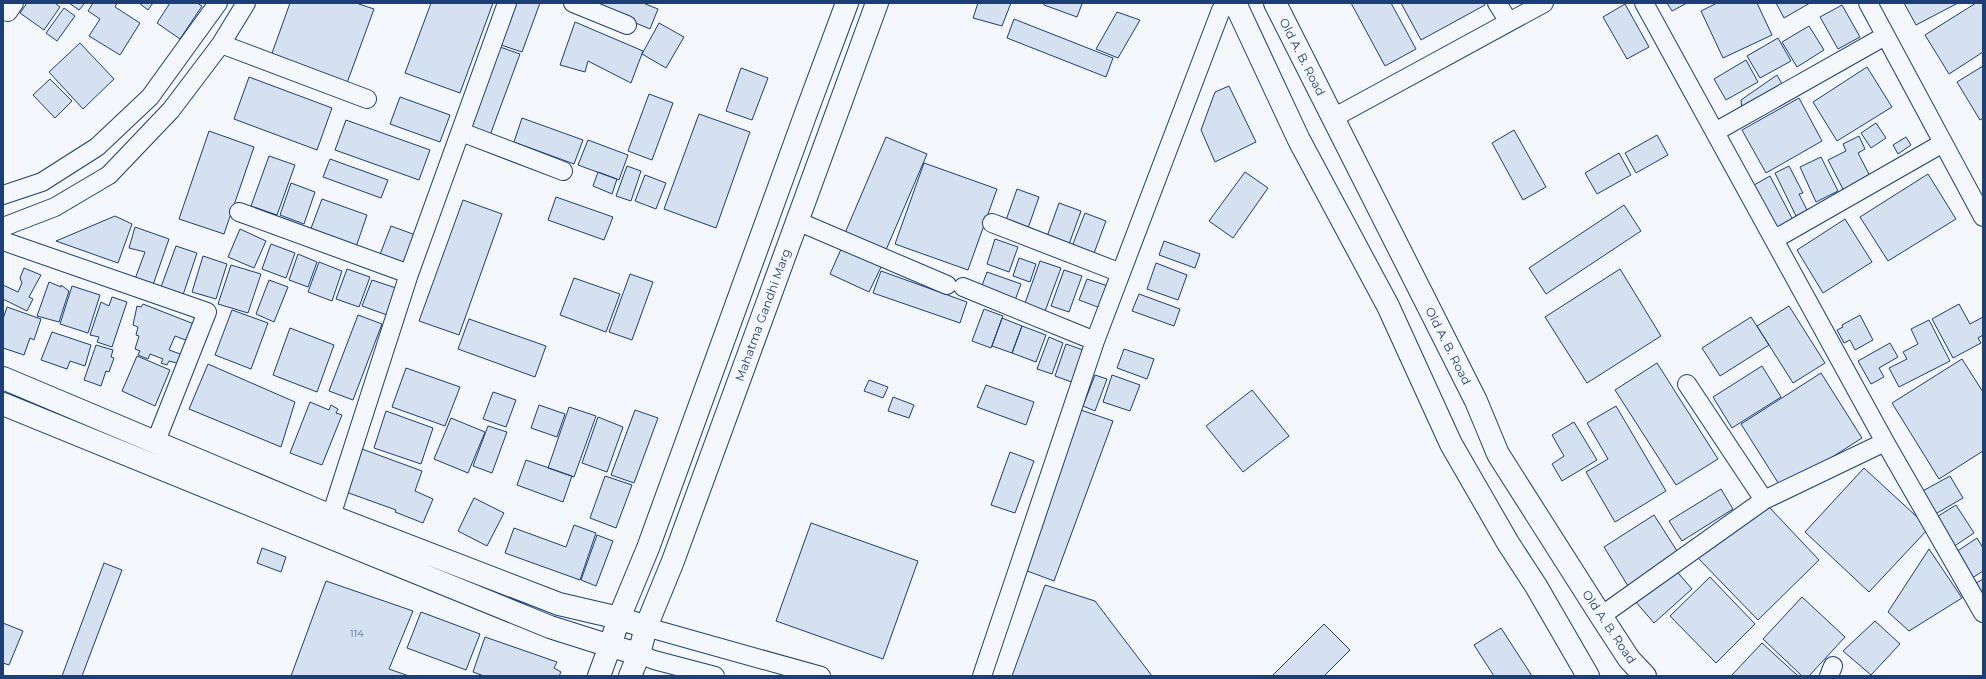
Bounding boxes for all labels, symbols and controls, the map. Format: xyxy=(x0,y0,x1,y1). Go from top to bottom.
street label: Old A. B. Road xyxy=(1276,15,1329,98)
street label: Mahatma Gandhi Marg xyxy=(732,246,794,383)
street label: Old A. B. Road xyxy=(1422,304,1475,387)
street label: Old A. B. Road xyxy=(1579,587,1640,666)
house number: 114 xyxy=(350,627,364,640)

